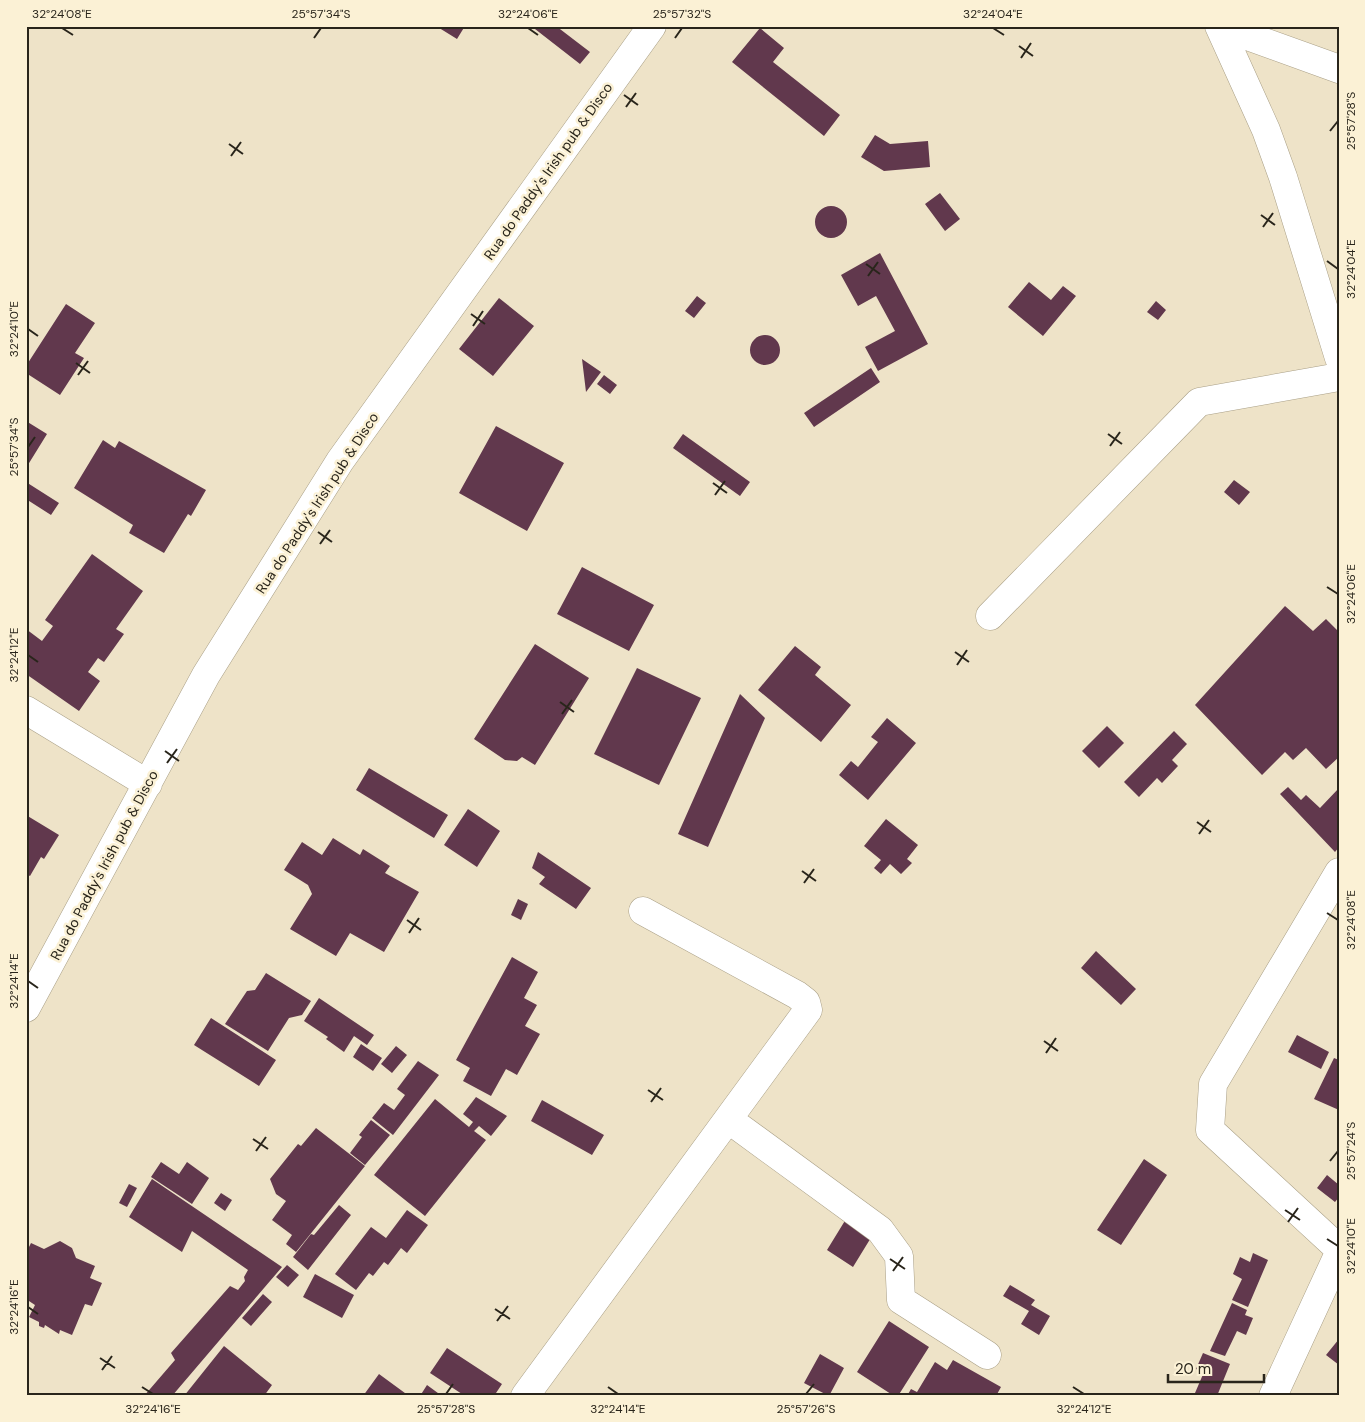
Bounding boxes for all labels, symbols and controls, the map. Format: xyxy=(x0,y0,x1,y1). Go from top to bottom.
text: 32°24'08"E xyxy=(32,6,92,22)
text: 25°57'34"S xyxy=(292,6,351,22)
text: 32°24'06"E xyxy=(498,6,558,22)
text: 25°57'32"S xyxy=(653,6,711,22)
text: 32°24'04"E xyxy=(963,6,1023,22)
street label: Rua do Paddy's Irish pub & Disco xyxy=(480,79,616,263)
text: 25°57'28"S xyxy=(1343,92,1359,150)
text: 32°24'04"E xyxy=(1343,239,1359,299)
text: 32°24'10"E xyxy=(6,301,22,357)
street label: Rua do Paddy's Irish pub & Disco xyxy=(252,409,382,597)
text: 25°57'34"S xyxy=(6,417,22,476)
text: 32°24'06"E xyxy=(1343,564,1359,624)
text: 32°24'12"E xyxy=(6,627,22,682)
street label: Rua do Paddy's Irish pub & Disco xyxy=(46,767,162,963)
text: 32°24'08"E xyxy=(1343,890,1359,950)
text: 32°24'14"E xyxy=(6,953,22,1009)
text: 25°57'24"S xyxy=(1343,1122,1359,1180)
text: 32°24'10"E xyxy=(1343,1218,1359,1274)
text: 32°24'16"E xyxy=(6,1279,22,1335)
scale bar xyxy=(1168,1352,1264,1384)
text: 20 m xyxy=(1175,1359,1211,1379)
text: 32°24'16"E xyxy=(125,1401,181,1417)
text: 25°57'28"S xyxy=(417,1401,475,1417)
text: 32°24'14"E xyxy=(590,1401,646,1417)
text: 25°57'26"S xyxy=(776,1401,836,1417)
text: 32°24'12"E xyxy=(1057,1401,1112,1417)

